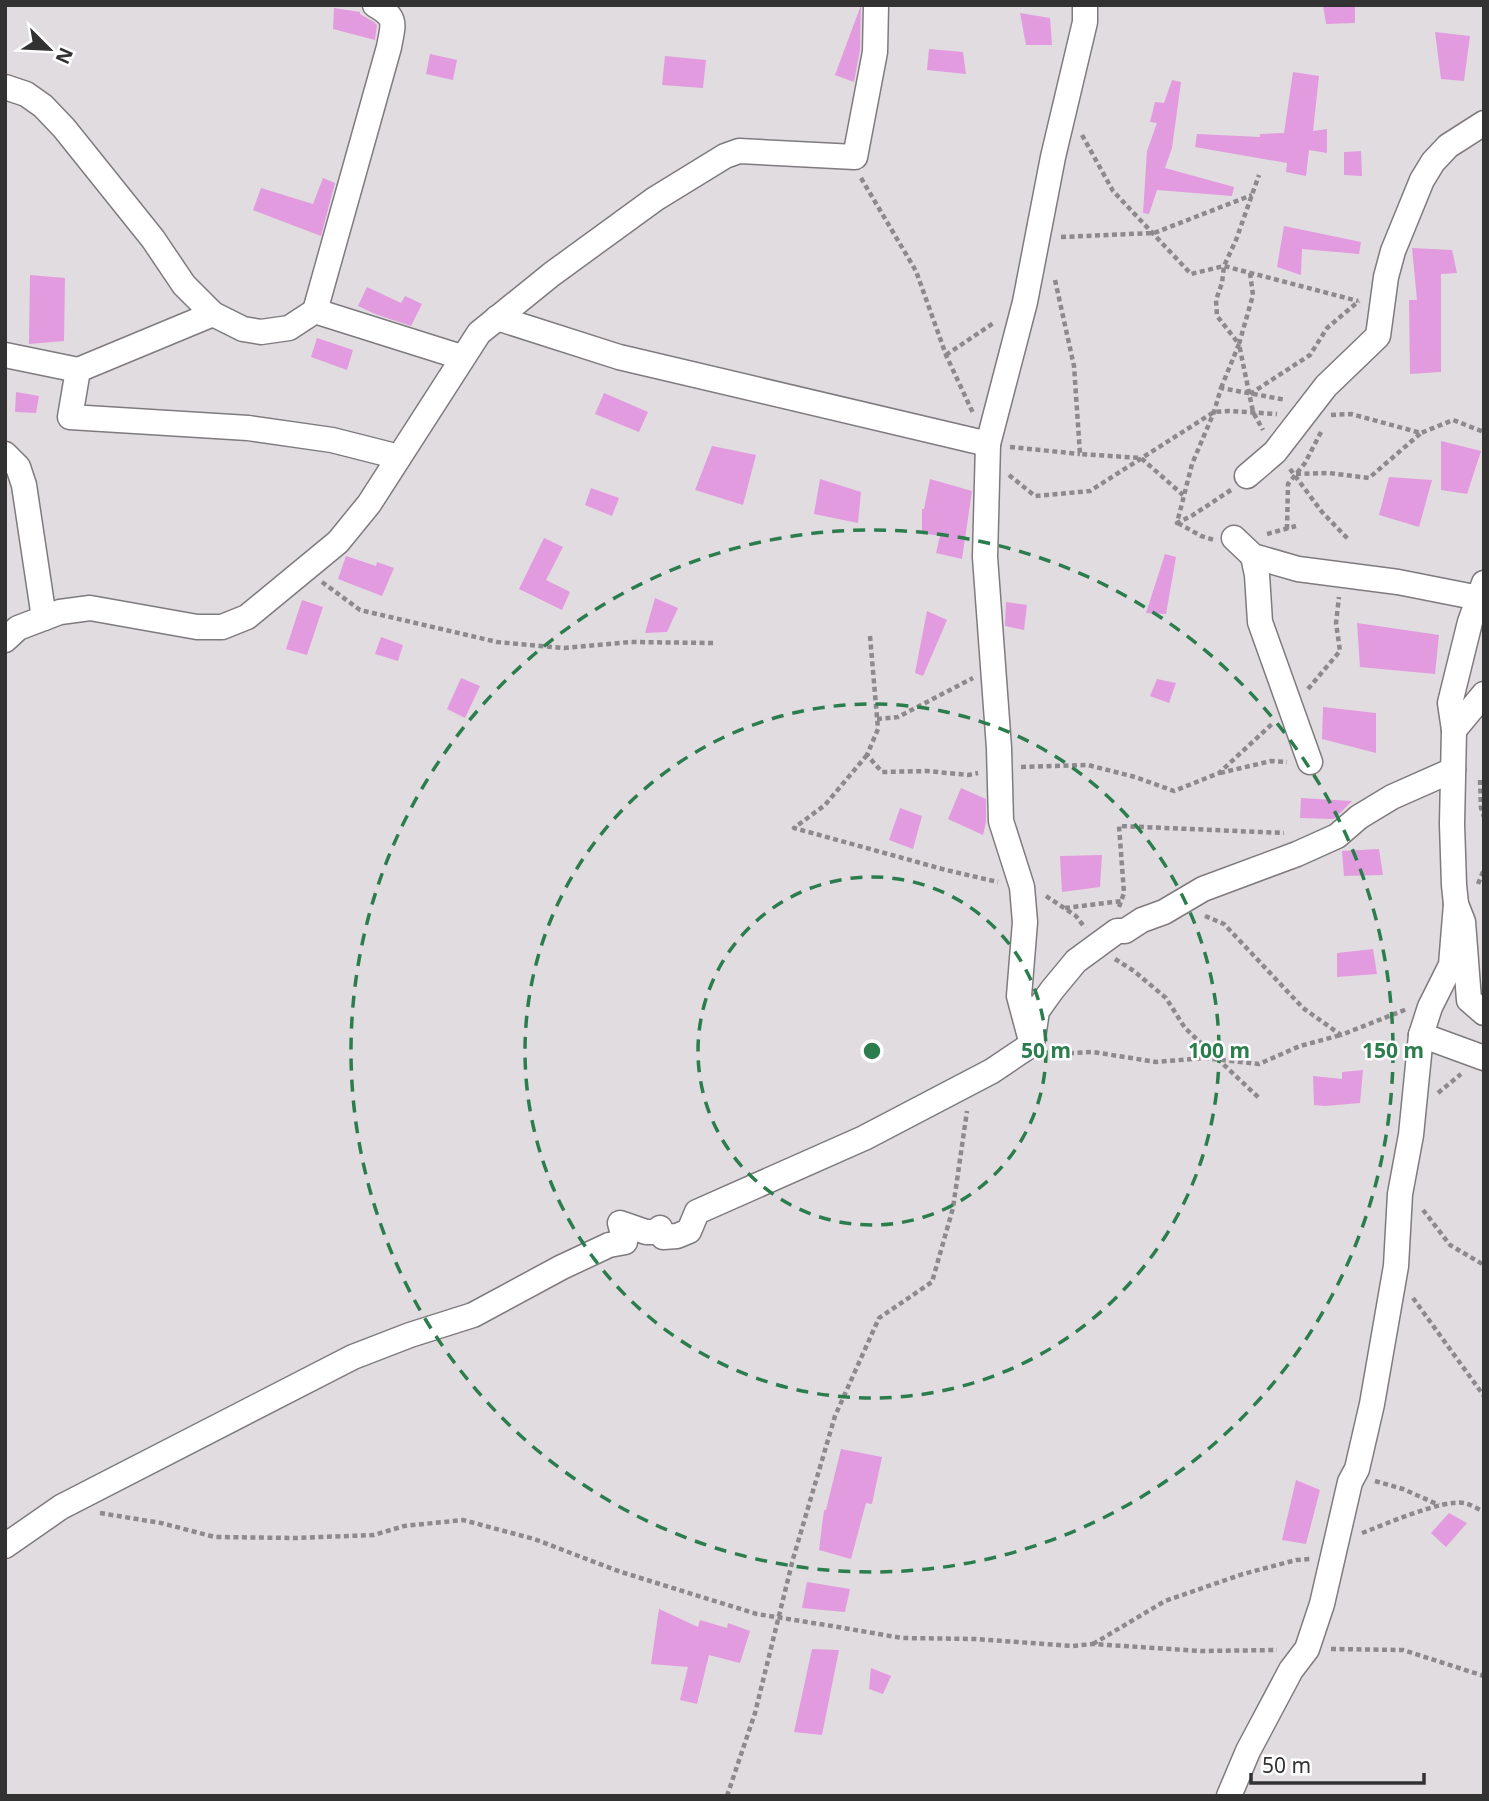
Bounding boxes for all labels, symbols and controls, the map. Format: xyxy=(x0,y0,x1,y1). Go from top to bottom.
north arrow xyxy=(14,14,84,84)
text: N xyxy=(50,44,80,68)
text: 50 m xyxy=(1021,1036,1071,1064)
text: 100 m xyxy=(1188,1036,1250,1064)
text: 150 m xyxy=(1362,1036,1424,1064)
centre of rings xyxy=(860,1039,884,1063)
scale bar xyxy=(1251,1742,1424,1786)
text: 50 m xyxy=(1262,1751,1311,1779)

